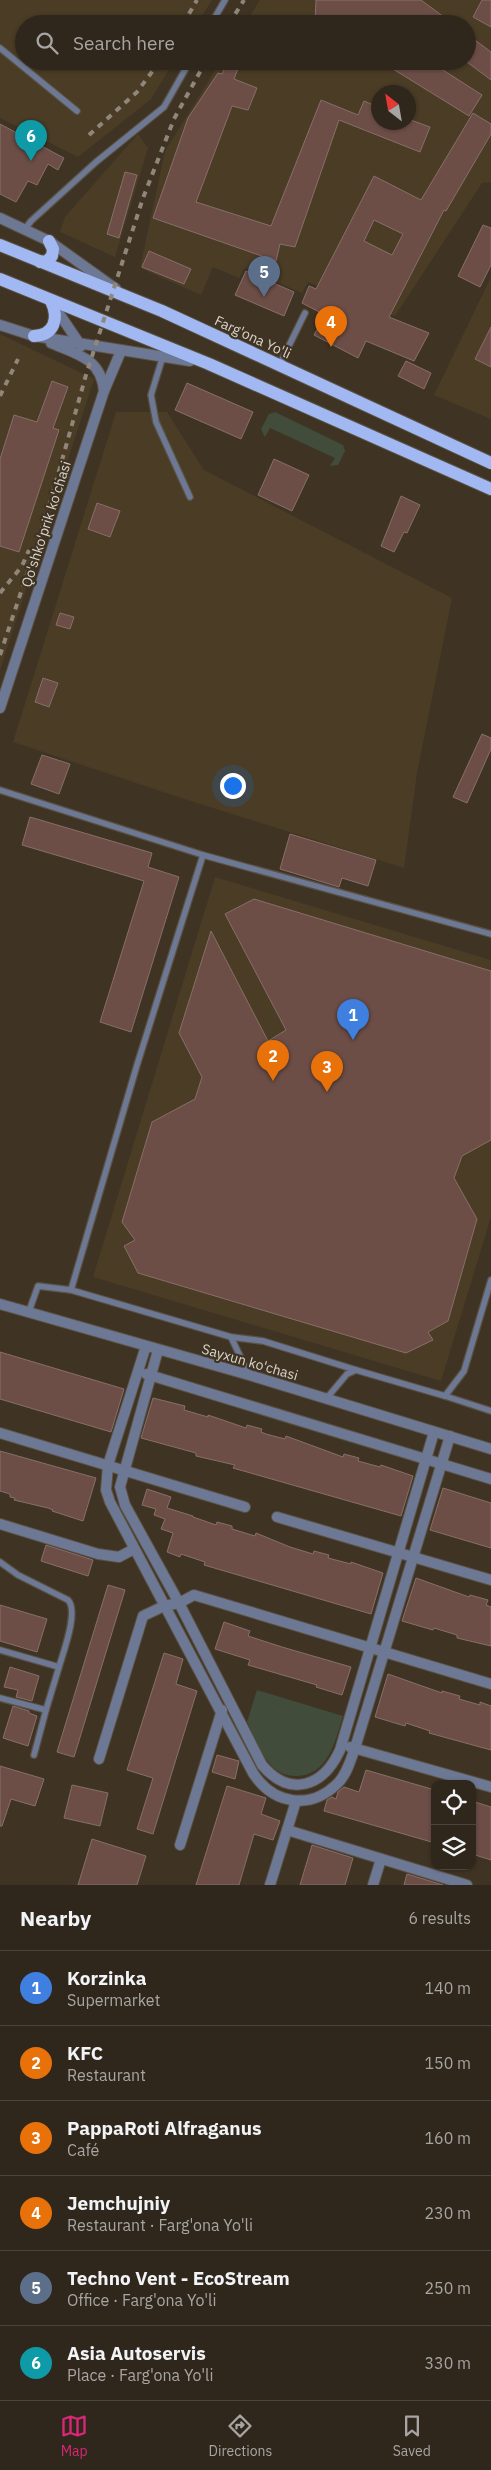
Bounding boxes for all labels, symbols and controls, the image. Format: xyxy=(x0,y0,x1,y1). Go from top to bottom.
search box xyxy=(15,15,476,70)
icon: search xyxy=(33,29,61,57)
text: Search here xyxy=(73,31,175,55)
north arrow xyxy=(371,85,416,130)
pin: 6 xyxy=(15,120,47,161)
pin: 5 xyxy=(248,256,280,297)
pin: 4 xyxy=(315,306,347,347)
street label: Farg'ona Yo'li xyxy=(212,311,294,363)
street label: Qo'shko'prik ko'chasi xyxy=(17,459,75,589)
your location xyxy=(220,773,246,799)
pin: 1 xyxy=(337,999,369,1040)
pin: 2 xyxy=(257,1040,289,1081)
pin: 3 xyxy=(311,1051,343,1092)
street label: Sayxun ko'chasi xyxy=(200,1340,300,1384)
map controls xyxy=(431,1780,476,1870)
button: locate xyxy=(431,1780,476,1825)
button: layers xyxy=(431,1825,476,1870)
text: Nearby xyxy=(20,1904,91,1932)
text: 6 results xyxy=(408,1908,471,1928)
text: Korzinka xyxy=(67,1966,147,1990)
text: 1 xyxy=(31,1978,41,1998)
text: 140 m xyxy=(424,1978,471,1998)
text: Supermarket xyxy=(67,1990,160,2010)
text: KFC xyxy=(67,2041,103,2065)
text: 2 xyxy=(31,2053,41,2073)
text: 150 m xyxy=(424,2053,471,2073)
text: Restaurant xyxy=(67,2065,146,2085)
text: PappaRoti Alfraganus xyxy=(67,2116,262,2140)
text: 3 xyxy=(31,2128,41,2148)
text: 160 m xyxy=(424,2128,471,2148)
text: Café xyxy=(67,2140,99,2160)
text: Jemchujniy xyxy=(67,2191,170,2215)
text: 4 xyxy=(31,2203,41,2223)
text: 230 m xyxy=(424,2203,471,2223)
text: Restaurant · Farg'ona Yo'li xyxy=(67,2215,253,2235)
text: Techno Vent - EcoStream xyxy=(67,2266,290,2290)
text: 5 xyxy=(31,2278,41,2298)
text: 250 m xyxy=(424,2278,471,2298)
text: Office · Farg'ona Yo'li xyxy=(67,2290,216,2310)
text: Asia Autoservis xyxy=(67,2341,206,2365)
text: 6 xyxy=(31,2353,41,2373)
text: 330 m xyxy=(424,2353,471,2373)
text: Place · Farg'ona Yo'li xyxy=(67,2365,213,2385)
tab: Map xyxy=(60,2412,88,2460)
tab: Directions xyxy=(209,2412,272,2460)
tab: Saved xyxy=(393,2412,431,2460)

